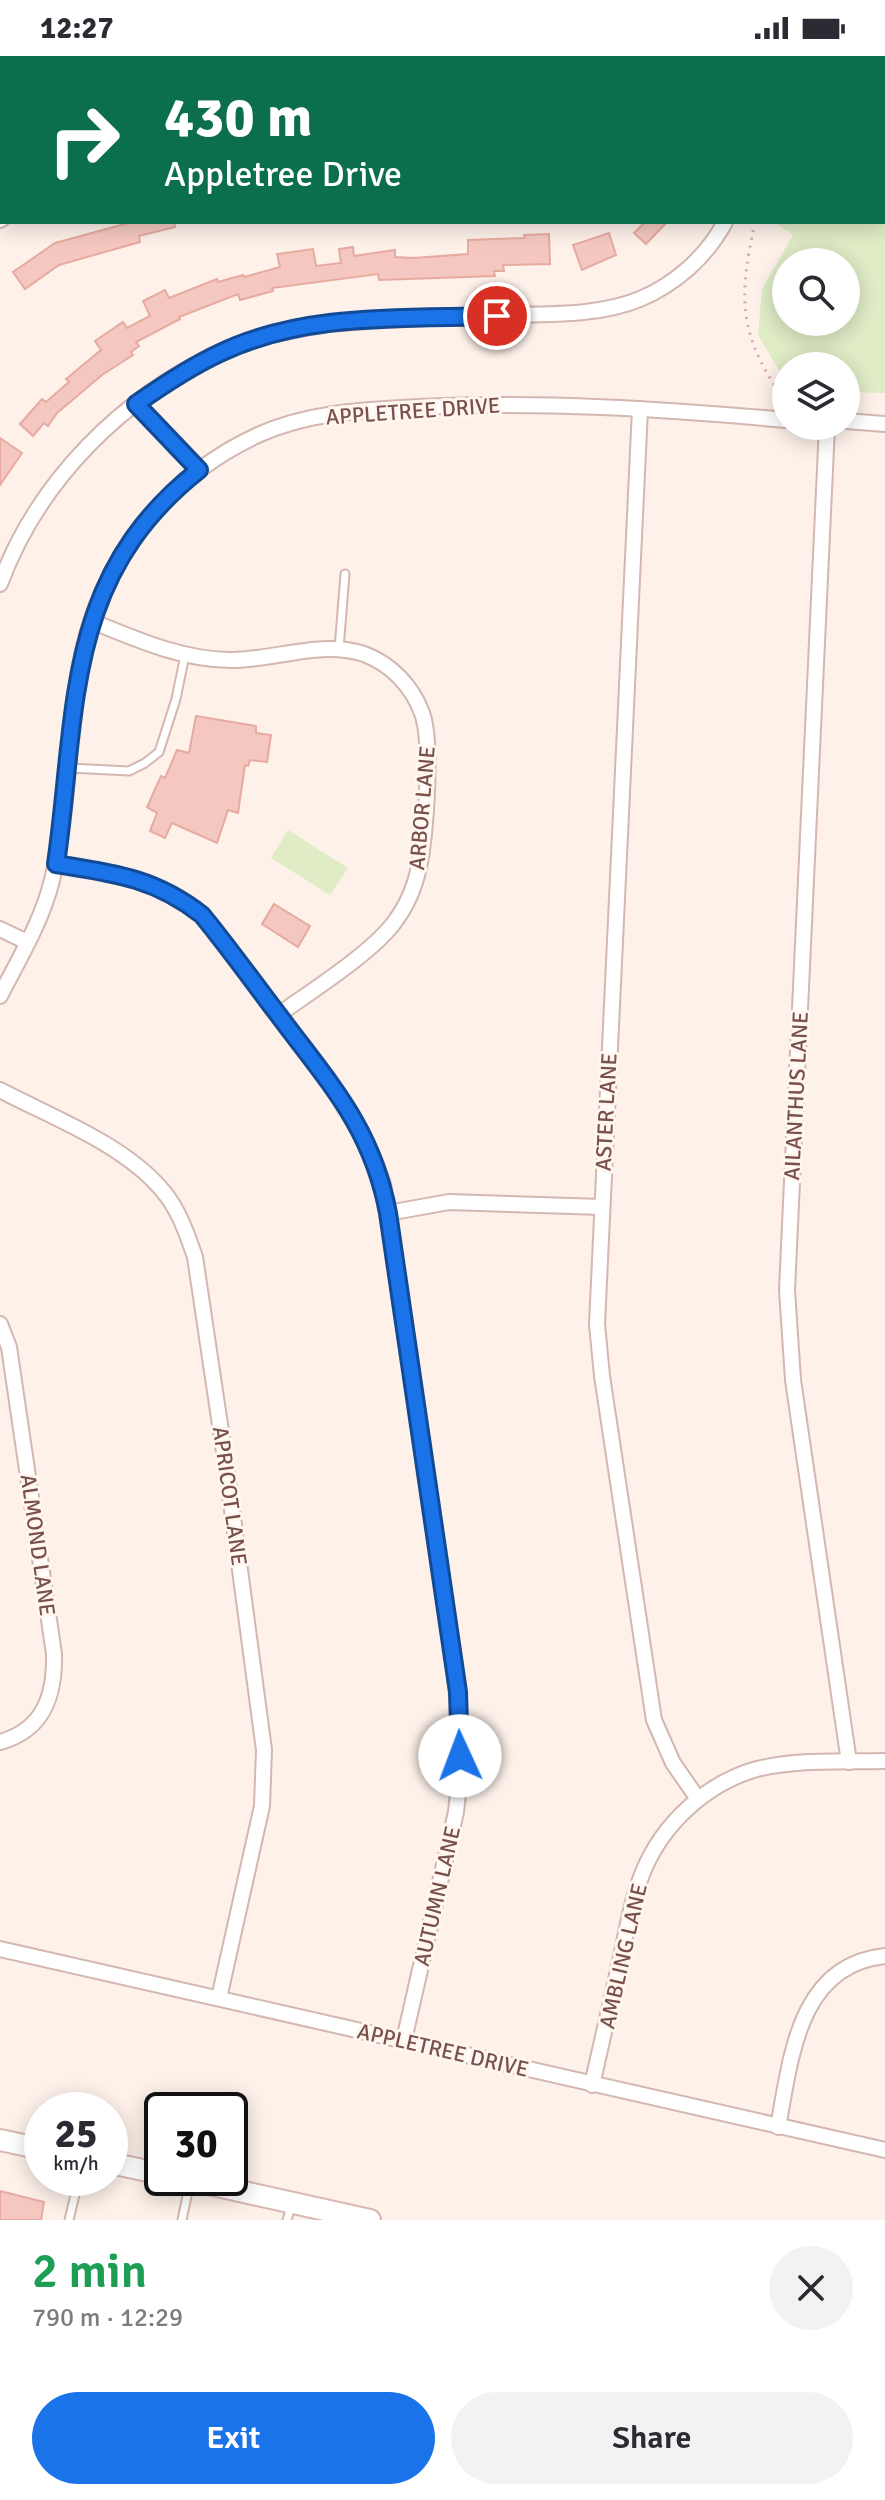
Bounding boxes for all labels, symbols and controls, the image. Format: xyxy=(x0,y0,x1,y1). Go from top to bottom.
text: 12:27 xyxy=(40,10,114,47)
text: 430 m xyxy=(164,83,312,152)
icon: right xyxy=(32,88,136,192)
text: Appletree Drive xyxy=(164,152,402,197)
map controls xyxy=(772,248,860,440)
button: search xyxy=(772,248,860,336)
pin xyxy=(463,282,531,350)
icon: arrive xyxy=(475,294,519,338)
button: layers xyxy=(772,352,860,440)
street label: APPLETREE DRIVE xyxy=(325,391,501,431)
street label: ARBOR LANE xyxy=(403,745,441,871)
street label: AILANTHUS LANE xyxy=(778,1011,814,1181)
street label: ASTER LANE xyxy=(589,1052,623,1172)
street label: APRICOT LANE xyxy=(207,1425,253,1567)
street label: ALMOND LANE xyxy=(15,1472,61,1618)
position arrow xyxy=(418,1714,502,1798)
street label: AUTUMN LANE xyxy=(408,1823,466,1969)
street label: AMBLING LANE xyxy=(593,1881,653,2031)
street label: APPLETREE DRIVE xyxy=(355,2017,531,2083)
speed limit sign: 30 xyxy=(144,2092,248,2196)
text: 25 xyxy=(54,2109,98,2159)
text: km/h xyxy=(53,2151,99,2176)
text: 2 min xyxy=(32,2242,147,2301)
button: close xyxy=(769,2246,853,2330)
text: 790 m · 12:29 xyxy=(32,2302,183,2334)
button: Exit xyxy=(32,2392,435,2484)
button: Share xyxy=(451,2392,853,2484)

